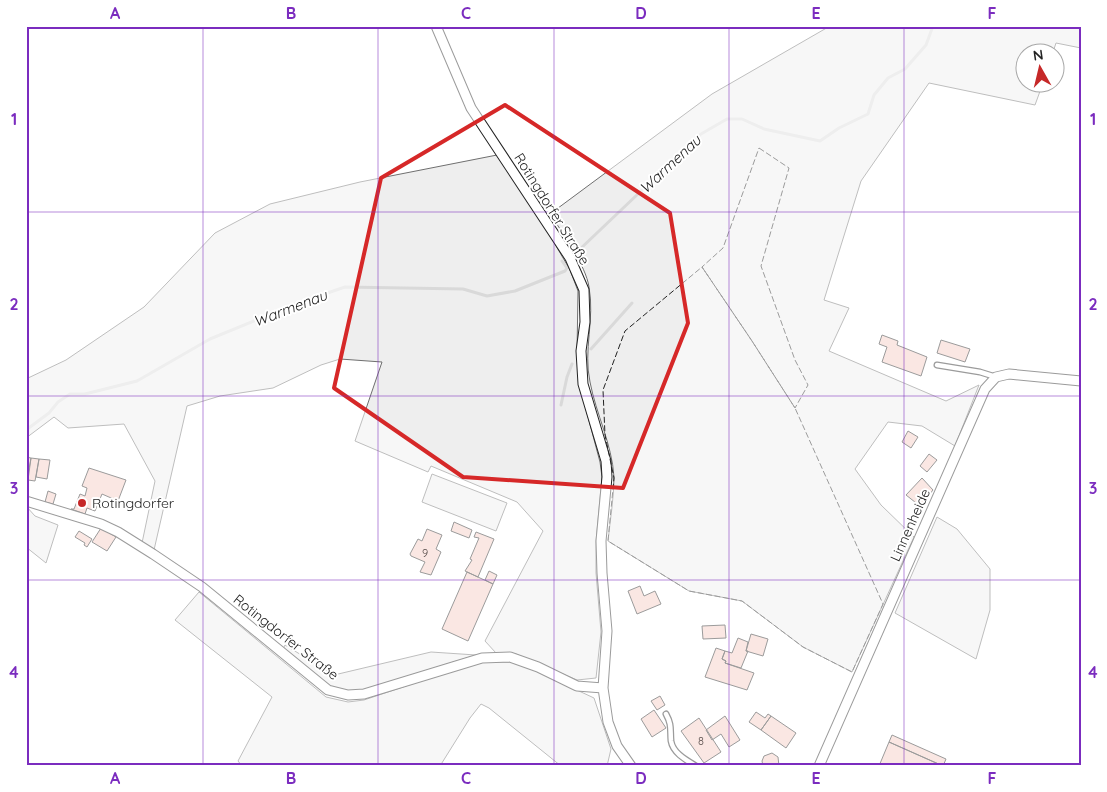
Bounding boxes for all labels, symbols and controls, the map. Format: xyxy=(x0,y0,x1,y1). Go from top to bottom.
text: A xyxy=(110,3,121,23)
text: B xyxy=(286,3,296,23)
text: C xyxy=(461,3,471,23)
text: D xyxy=(635,3,647,23)
text: E xyxy=(811,3,821,23)
text: F xyxy=(988,3,997,23)
north arrow xyxy=(1014,42,1064,92)
text: N xyxy=(1032,45,1045,65)
text: 1 xyxy=(11,109,17,129)
text: 1 xyxy=(1090,109,1096,129)
water label: Warmenau xyxy=(635,130,706,197)
street label: Rotingdorfer Straße xyxy=(510,150,594,268)
water label: Warmenau xyxy=(250,285,331,331)
text: 2 xyxy=(9,294,19,314)
text: 2 xyxy=(1088,294,1098,314)
text: 3 xyxy=(10,478,18,498)
text: 3 xyxy=(1089,478,1097,498)
street label: Linnenheide xyxy=(886,486,934,564)
place label: Rotingdorfer xyxy=(92,494,175,512)
marker: Rotingdorfer xyxy=(76,497,88,509)
house number: 9 xyxy=(422,546,428,560)
street label: Rotingdorfer Straße xyxy=(230,590,342,684)
text: 4 xyxy=(9,662,19,682)
text: 4 xyxy=(1088,662,1098,682)
house number: 8 xyxy=(698,734,704,748)
text: A xyxy=(110,768,121,788)
text: B xyxy=(286,768,296,788)
text: C xyxy=(461,768,471,788)
text: D xyxy=(635,768,647,788)
text: E xyxy=(811,768,821,788)
text: F xyxy=(988,768,997,788)

